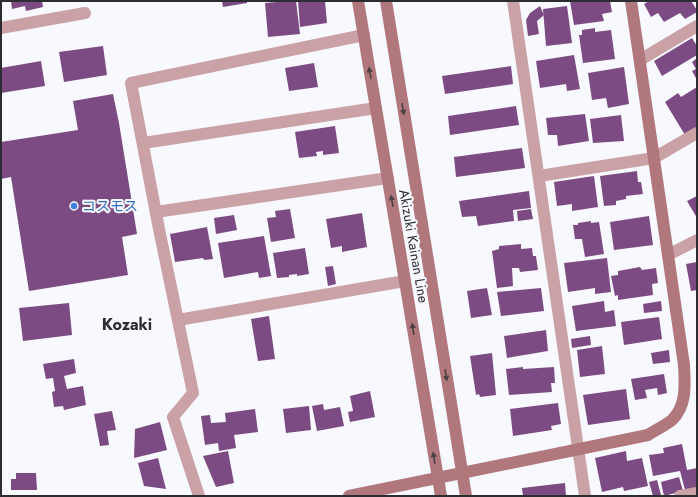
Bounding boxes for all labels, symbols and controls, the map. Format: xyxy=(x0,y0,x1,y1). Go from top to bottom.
one-way arrow xyxy=(367,67,373,79)
one-way arrow xyxy=(401,103,407,115)
street label: Akizuki Kainan Line xyxy=(394,188,434,304)
one-way arrow xyxy=(388,195,394,207)
place label: コスモス xyxy=(82,196,138,216)
marker: コスモス xyxy=(69,201,79,211)
district label: Kozaki xyxy=(102,313,152,336)
one-way arrow xyxy=(410,323,416,335)
one-way arrow xyxy=(443,369,449,381)
one-way arrow xyxy=(431,451,437,464)

